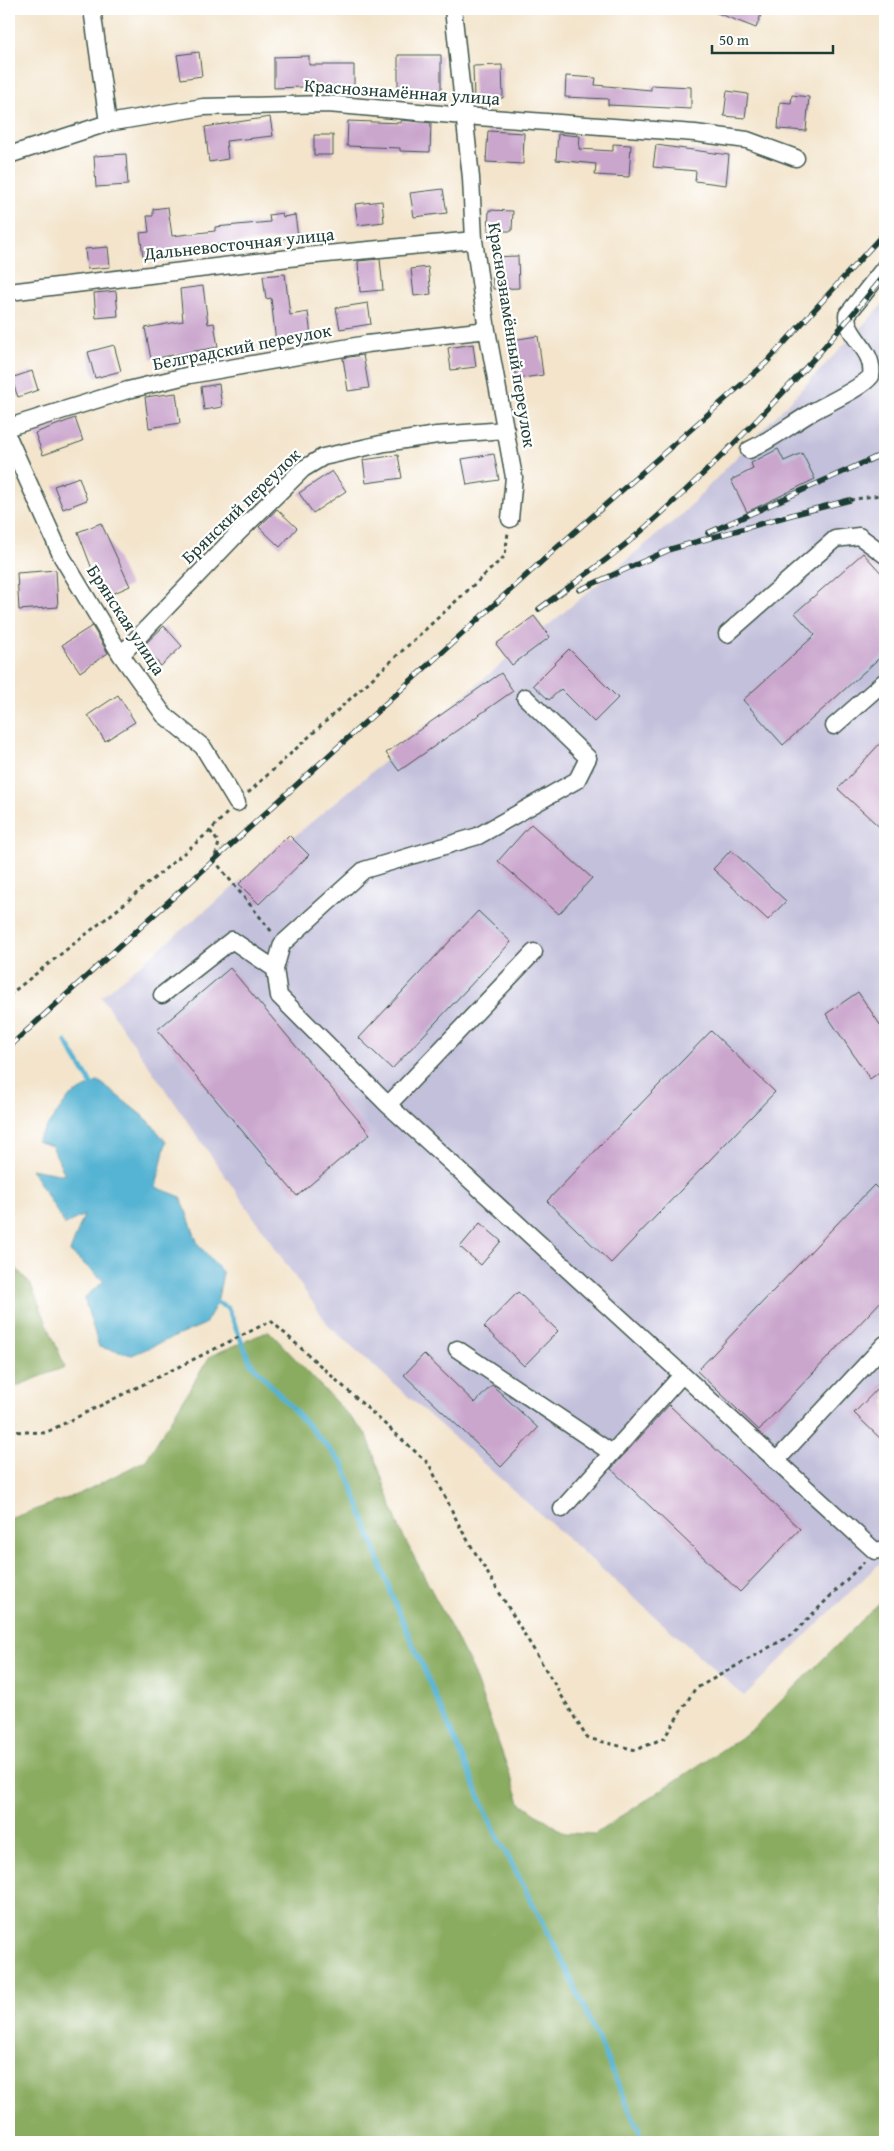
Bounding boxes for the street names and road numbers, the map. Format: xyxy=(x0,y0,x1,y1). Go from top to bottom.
street label: Краснознамённая улица xyxy=(303,71,501,112)
street label: Дальневосточная улица xyxy=(141,220,336,267)
street label: Краснознамённый переулок xyxy=(481,220,544,450)
street label: Белградский переулок xyxy=(150,316,334,377)
street label: Брянский переулок xyxy=(175,441,307,570)
street label: Брянская улица xyxy=(80,559,173,681)

